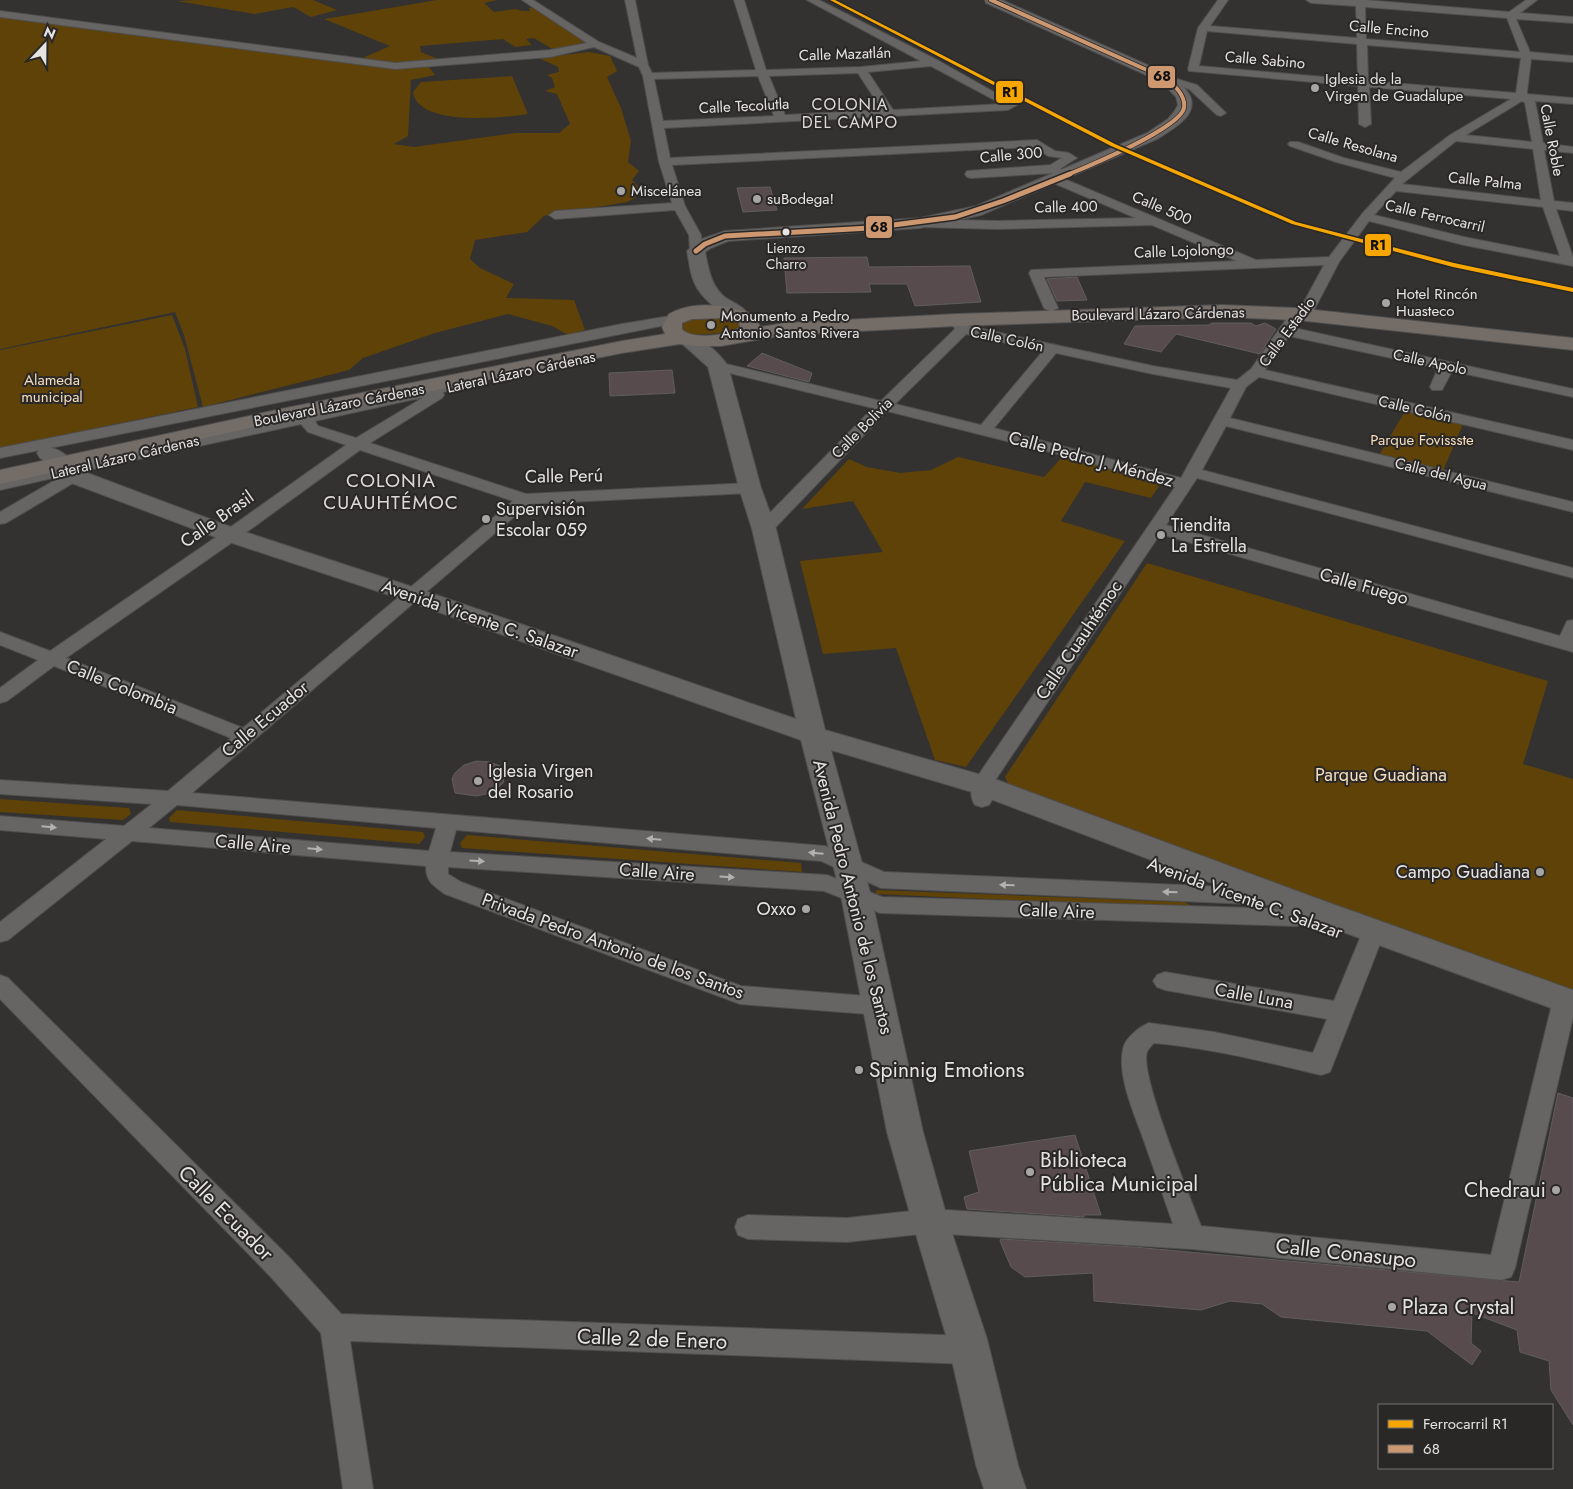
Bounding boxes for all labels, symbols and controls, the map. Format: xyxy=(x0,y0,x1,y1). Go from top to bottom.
street label: Calle Encino xyxy=(1348,15,1430,43)
north arrow xyxy=(20,20,70,70)
text: N xyxy=(41,22,59,44)
street label: Calle Mazatlán xyxy=(798,41,892,67)
street label: Calle Sabino xyxy=(1224,46,1306,74)
line badge: 68 xyxy=(1147,65,1176,89)
text: 68 xyxy=(1153,66,1171,86)
place label: Iglesia de la Virgen de Guadalupe xyxy=(1325,68,1464,107)
line badge: R1 xyxy=(995,80,1024,104)
text: R1 xyxy=(1002,82,1018,102)
marker: Iglesia de la Virgen de Guadalupe xyxy=(1309,82,1321,94)
street label: Calle Tecolutla xyxy=(698,93,790,119)
district label: COLONIA DEL CAMPO xyxy=(802,93,898,134)
street label: Calle Roble xyxy=(1534,102,1570,178)
street label: Calle Resolana xyxy=(1305,122,1401,168)
street label: Calle 300 xyxy=(979,141,1043,169)
street label: Calle Palma xyxy=(1447,166,1523,196)
place label: Miscelánea xyxy=(631,180,702,202)
marker: Miscelánea xyxy=(615,185,627,197)
street label: Calle 500 xyxy=(1129,186,1195,230)
place label: suBodega! xyxy=(767,188,834,210)
marker: suBodega! xyxy=(751,193,763,205)
street label: Calle Ferrocarril xyxy=(1383,194,1487,238)
street label: Calle 400 xyxy=(1034,195,1098,219)
line badge: 68 xyxy=(865,215,893,239)
text: 68 xyxy=(870,217,888,237)
marker: Lienzo Charro xyxy=(781,227,791,237)
line badge: R1 xyxy=(1364,233,1392,257)
text: R1 xyxy=(1370,235,1386,255)
place label: Lienzo Charro xyxy=(766,238,807,274)
street label: Calle Lojolongo xyxy=(1134,238,1234,264)
place label: Hotel Rincón Huasteco xyxy=(1396,283,1478,322)
street label: Calle Estadio xyxy=(1253,292,1321,372)
marker: Hotel Rincón Huasteco xyxy=(1380,297,1392,309)
street label: Boulevard Lázaro Cárdenas xyxy=(1071,301,1245,327)
place label: Monumento a Pedro Antonio Santos Rivera xyxy=(721,305,859,344)
marker: Monumento a Pedro Antonio Santos Rivera xyxy=(705,319,717,331)
street label: Calle Colón xyxy=(968,320,1046,358)
street label: Calle Apolo xyxy=(1391,343,1469,381)
street label: Lateral Lázaro Cárdenas xyxy=(445,345,597,399)
park label: Alameda municipal xyxy=(21,369,83,408)
street label: Boulevard Lázaro Cárdenas xyxy=(252,378,426,432)
street label: Calle Colón xyxy=(1376,390,1454,428)
street label: Calle Bolivia xyxy=(827,393,897,463)
street label: Calle Pedro J. Méndez xyxy=(1006,424,1177,494)
street label: Lateral Lázaro Cárdenas xyxy=(49,429,201,485)
park label: Parque Fovissste xyxy=(1370,429,1474,451)
street label: Calle del Agua xyxy=(1393,452,1489,496)
street label: Calle Perú xyxy=(525,462,603,490)
district label: COLONIA CUAUHTÉMOC xyxy=(323,467,459,516)
street label: Calle Brasil xyxy=(175,484,259,554)
place label: Supervisión Escolar 059 xyxy=(496,496,587,543)
place label: Tiendita La Estrella xyxy=(1171,512,1247,559)
marker: Supervisión Escolar 059 xyxy=(480,513,492,525)
marker: Tiendita La Estrella xyxy=(1155,529,1167,541)
street label: Calle Fuego xyxy=(1316,561,1412,611)
street label: Avenida Vicente C. Salazar xyxy=(378,573,583,665)
street label: Calle Cuauhtémoc xyxy=(1029,575,1129,705)
street label: Calle Colombia xyxy=(63,653,181,721)
street label: Calle Ecuador xyxy=(216,674,315,763)
street label: Avenida Pedro Antonio de los Santos xyxy=(806,757,900,1037)
place label: Iglesia Virgen del Rosario xyxy=(488,758,594,805)
park label: Parque Guadiana xyxy=(1315,762,1447,788)
marker: Iglesia Virgen del Rosario xyxy=(472,775,484,787)
one-way arrow xyxy=(41,823,57,831)
street label: Calle Aire xyxy=(214,828,292,860)
one-way arrow xyxy=(646,835,662,843)
one-way arrow xyxy=(307,845,323,853)
one-way arrow xyxy=(807,849,823,857)
street label: Avenida Vicente C. Salazar xyxy=(1144,850,1347,946)
street label: Calle Aire xyxy=(618,856,696,888)
one-way arrow xyxy=(469,858,485,866)
place label: Campo Guadiana xyxy=(1396,859,1530,885)
marker: Campo Guadiana xyxy=(1534,866,1546,878)
one-way arrow xyxy=(719,873,735,881)
one-way arrow xyxy=(999,881,1015,889)
street label: Privada Pedro Antonio de los Santos xyxy=(478,886,748,1006)
one-way arrow xyxy=(1161,888,1177,896)
place label: Oxxo xyxy=(757,896,796,922)
street label: Calle Aire xyxy=(1019,897,1095,925)
marker: Oxxo xyxy=(800,903,812,915)
street label: Calle Luna xyxy=(1213,976,1295,1016)
place label: Spinnig Emotions xyxy=(869,1055,1025,1085)
marker: Spinnig Emotions xyxy=(853,1064,865,1076)
place label: Biblioteca Pública Municipal xyxy=(1040,1145,1198,1199)
street label: Calle Ecuador xyxy=(171,1158,281,1268)
marker: Biblioteca Pública Municipal xyxy=(1024,1166,1036,1178)
place label: Chedraui xyxy=(1464,1175,1546,1205)
marker: Chedraui xyxy=(1550,1184,1562,1196)
street label: Calle Conasupo xyxy=(1274,1231,1418,1275)
place label: Plaza Crystal xyxy=(1402,1292,1514,1322)
marker: Plaza Crystal xyxy=(1386,1301,1398,1313)
street label: Calle 2 de Enero xyxy=(576,1321,728,1357)
legend xyxy=(1378,1404,1553,1469)
text: Ferrocarril R1 xyxy=(1423,1413,1508,1435)
text: 68 xyxy=(1423,1438,1440,1460)

